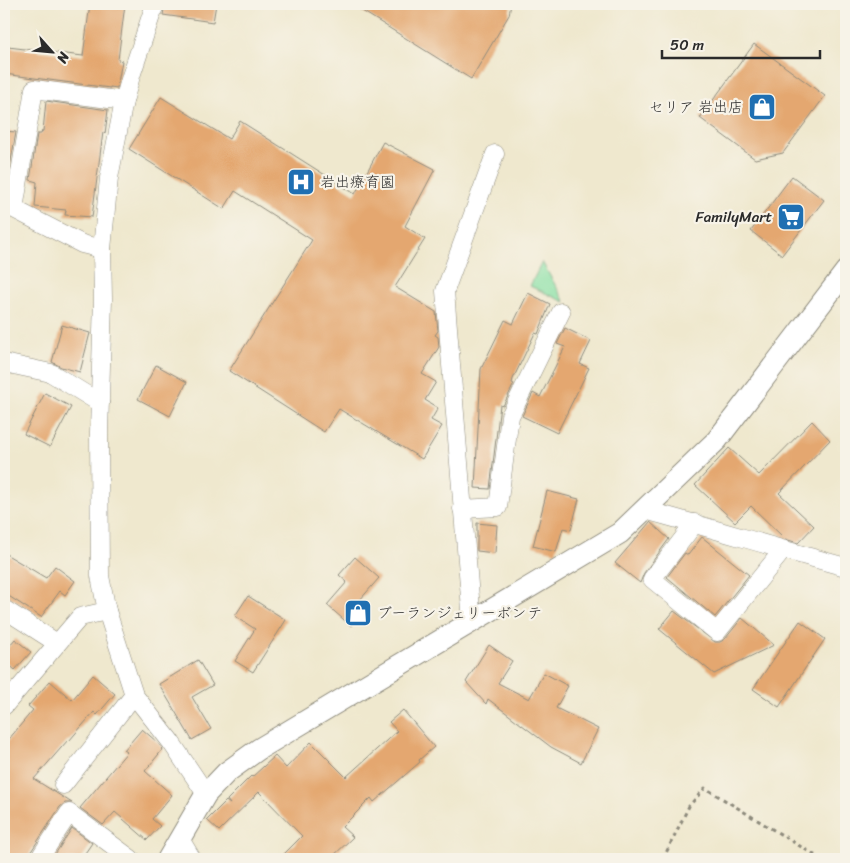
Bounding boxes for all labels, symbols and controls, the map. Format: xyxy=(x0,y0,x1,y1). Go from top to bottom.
north arrow xyxy=(28,28,78,78)
scale bar xyxy=(662,28,820,60)
text: 50 m xyxy=(670,32,705,58)
text: N xyxy=(50,47,77,68)
shop icon: セリア 岩出店 xyxy=(747,92,777,122)
place label: セリア 岩出店 xyxy=(649,94,743,120)
hospital icon: 岩出療育園 xyxy=(286,167,316,197)
place label: 岩出療育園 xyxy=(320,169,395,195)
supermarket icon: FamilyMart xyxy=(776,202,806,232)
place label: FamilyMart xyxy=(696,204,772,230)
shop icon: ブーランジェリーボンテ xyxy=(343,598,373,628)
place label: ブーランジェリーボンテ xyxy=(377,600,542,626)

